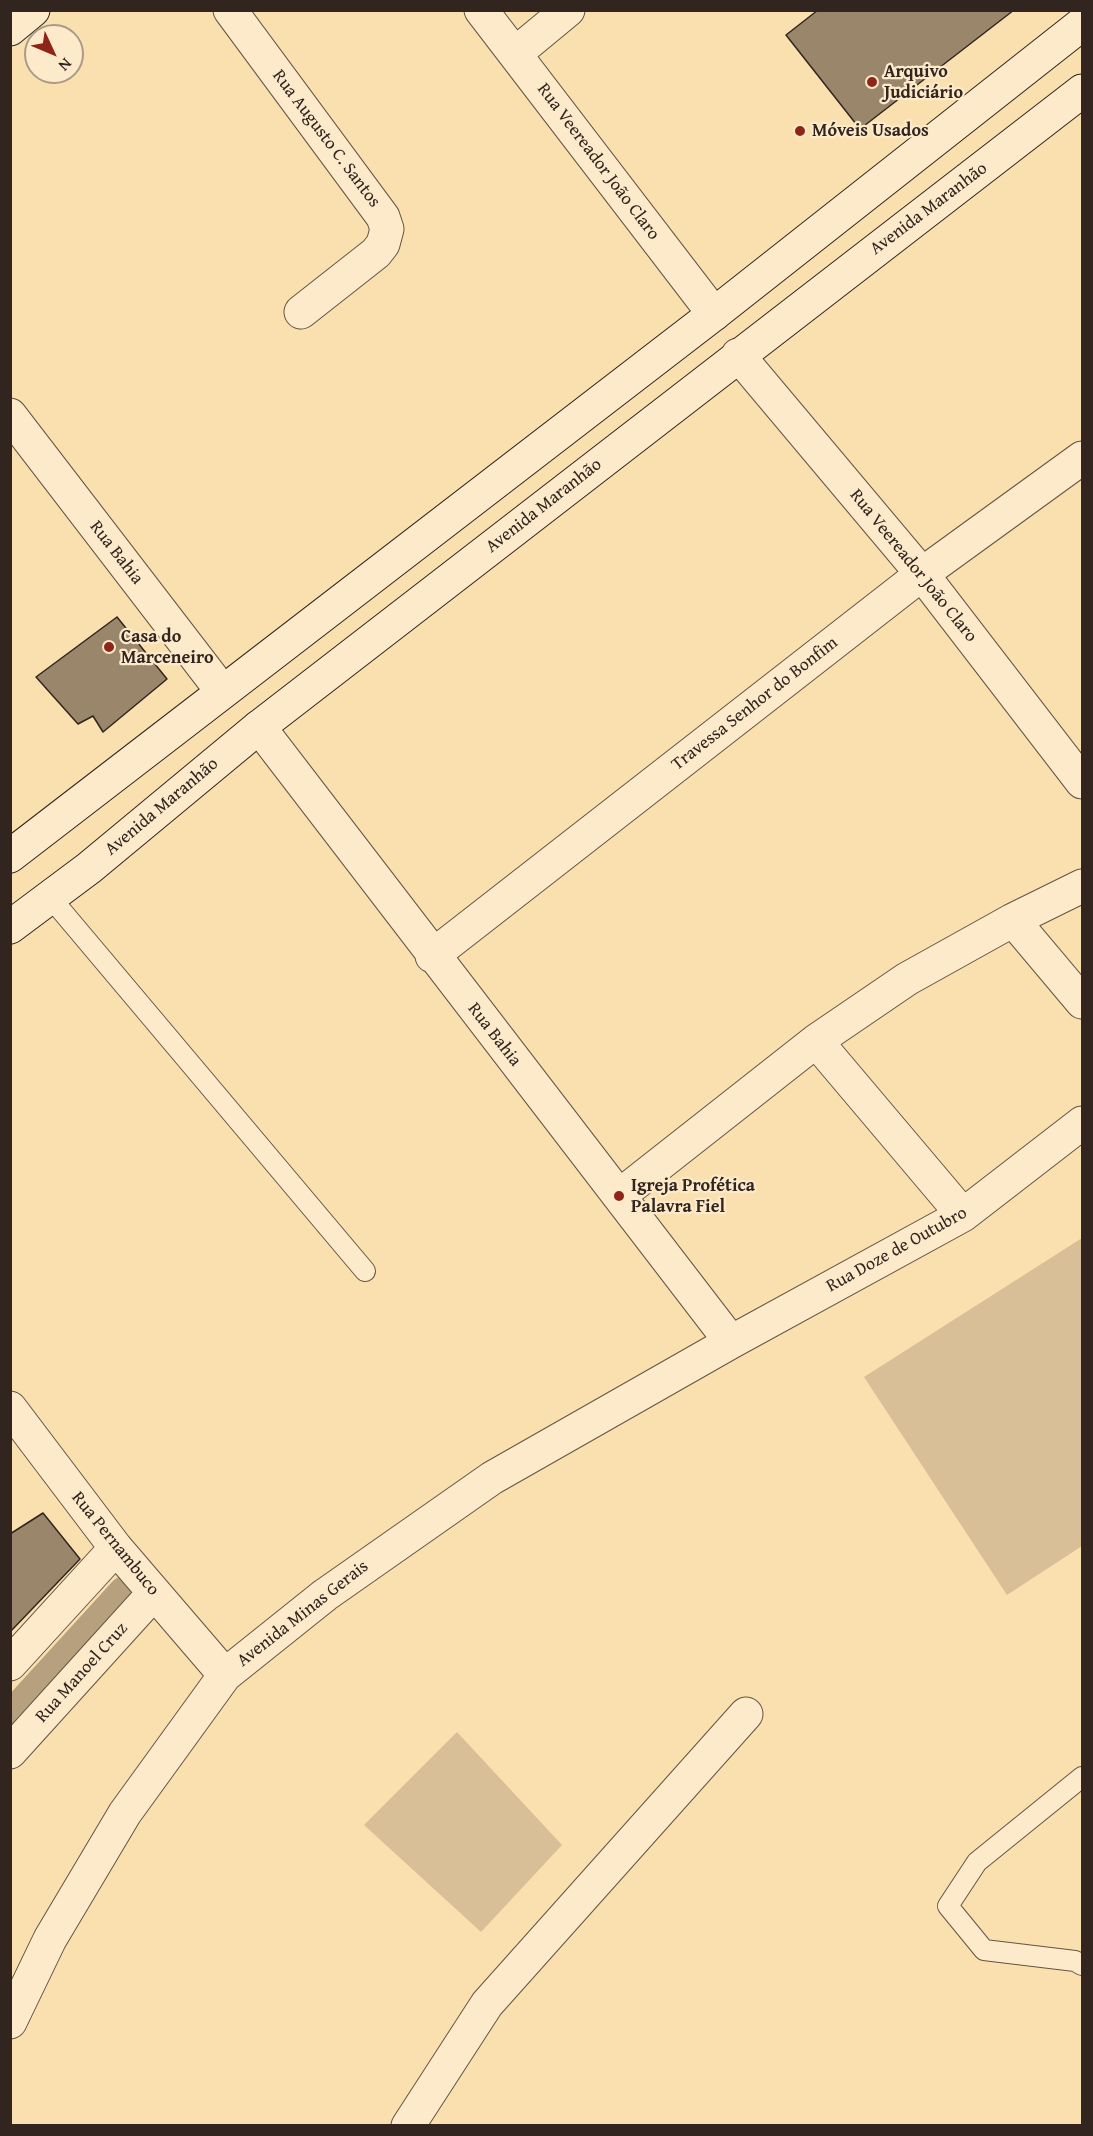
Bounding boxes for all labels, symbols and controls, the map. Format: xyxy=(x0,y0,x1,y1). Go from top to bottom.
north arrow xyxy=(24,24,84,84)
text: N xyxy=(53,53,78,77)
place label: Arquivo Judiciário xyxy=(884,61,963,104)
street label: Rua Augusto C. Santos xyxy=(267,66,385,212)
marker: Arquivo Judiciário xyxy=(865,75,879,89)
street label: Rua Veereador João Claro xyxy=(532,79,664,245)
place label: Móveis Usados xyxy=(812,120,929,142)
marker: Móveis Usados xyxy=(793,124,807,138)
street label: Avenida Maranhão xyxy=(866,158,992,260)
street label: Avenida Maranhão xyxy=(482,454,606,558)
street label: Rua Veereador João Claro xyxy=(845,485,981,647)
street label: Rua Bahia xyxy=(84,517,148,589)
place label: Casa do Marceneiro xyxy=(121,626,213,668)
street label: Travessa Senhor do Bonfim xyxy=(668,632,842,776)
marker: Casa do Marceneiro xyxy=(102,640,116,654)
street label: Avenida Maranhão xyxy=(101,753,223,861)
street label: Rua Bahia xyxy=(462,999,526,1071)
place label: Igreja Profética Palavra Fiel xyxy=(631,1175,755,1218)
marker: Igreja Profética Palavra Fiel xyxy=(612,1189,626,1203)
street label: Rua Doze de Outubro xyxy=(823,1202,971,1298)
street label: Rua Pernambuco xyxy=(66,1488,164,1600)
street label: Avenida Minas Gerais xyxy=(233,1556,373,1672)
street label: Rua Manoel Cruz xyxy=(31,1618,133,1728)

